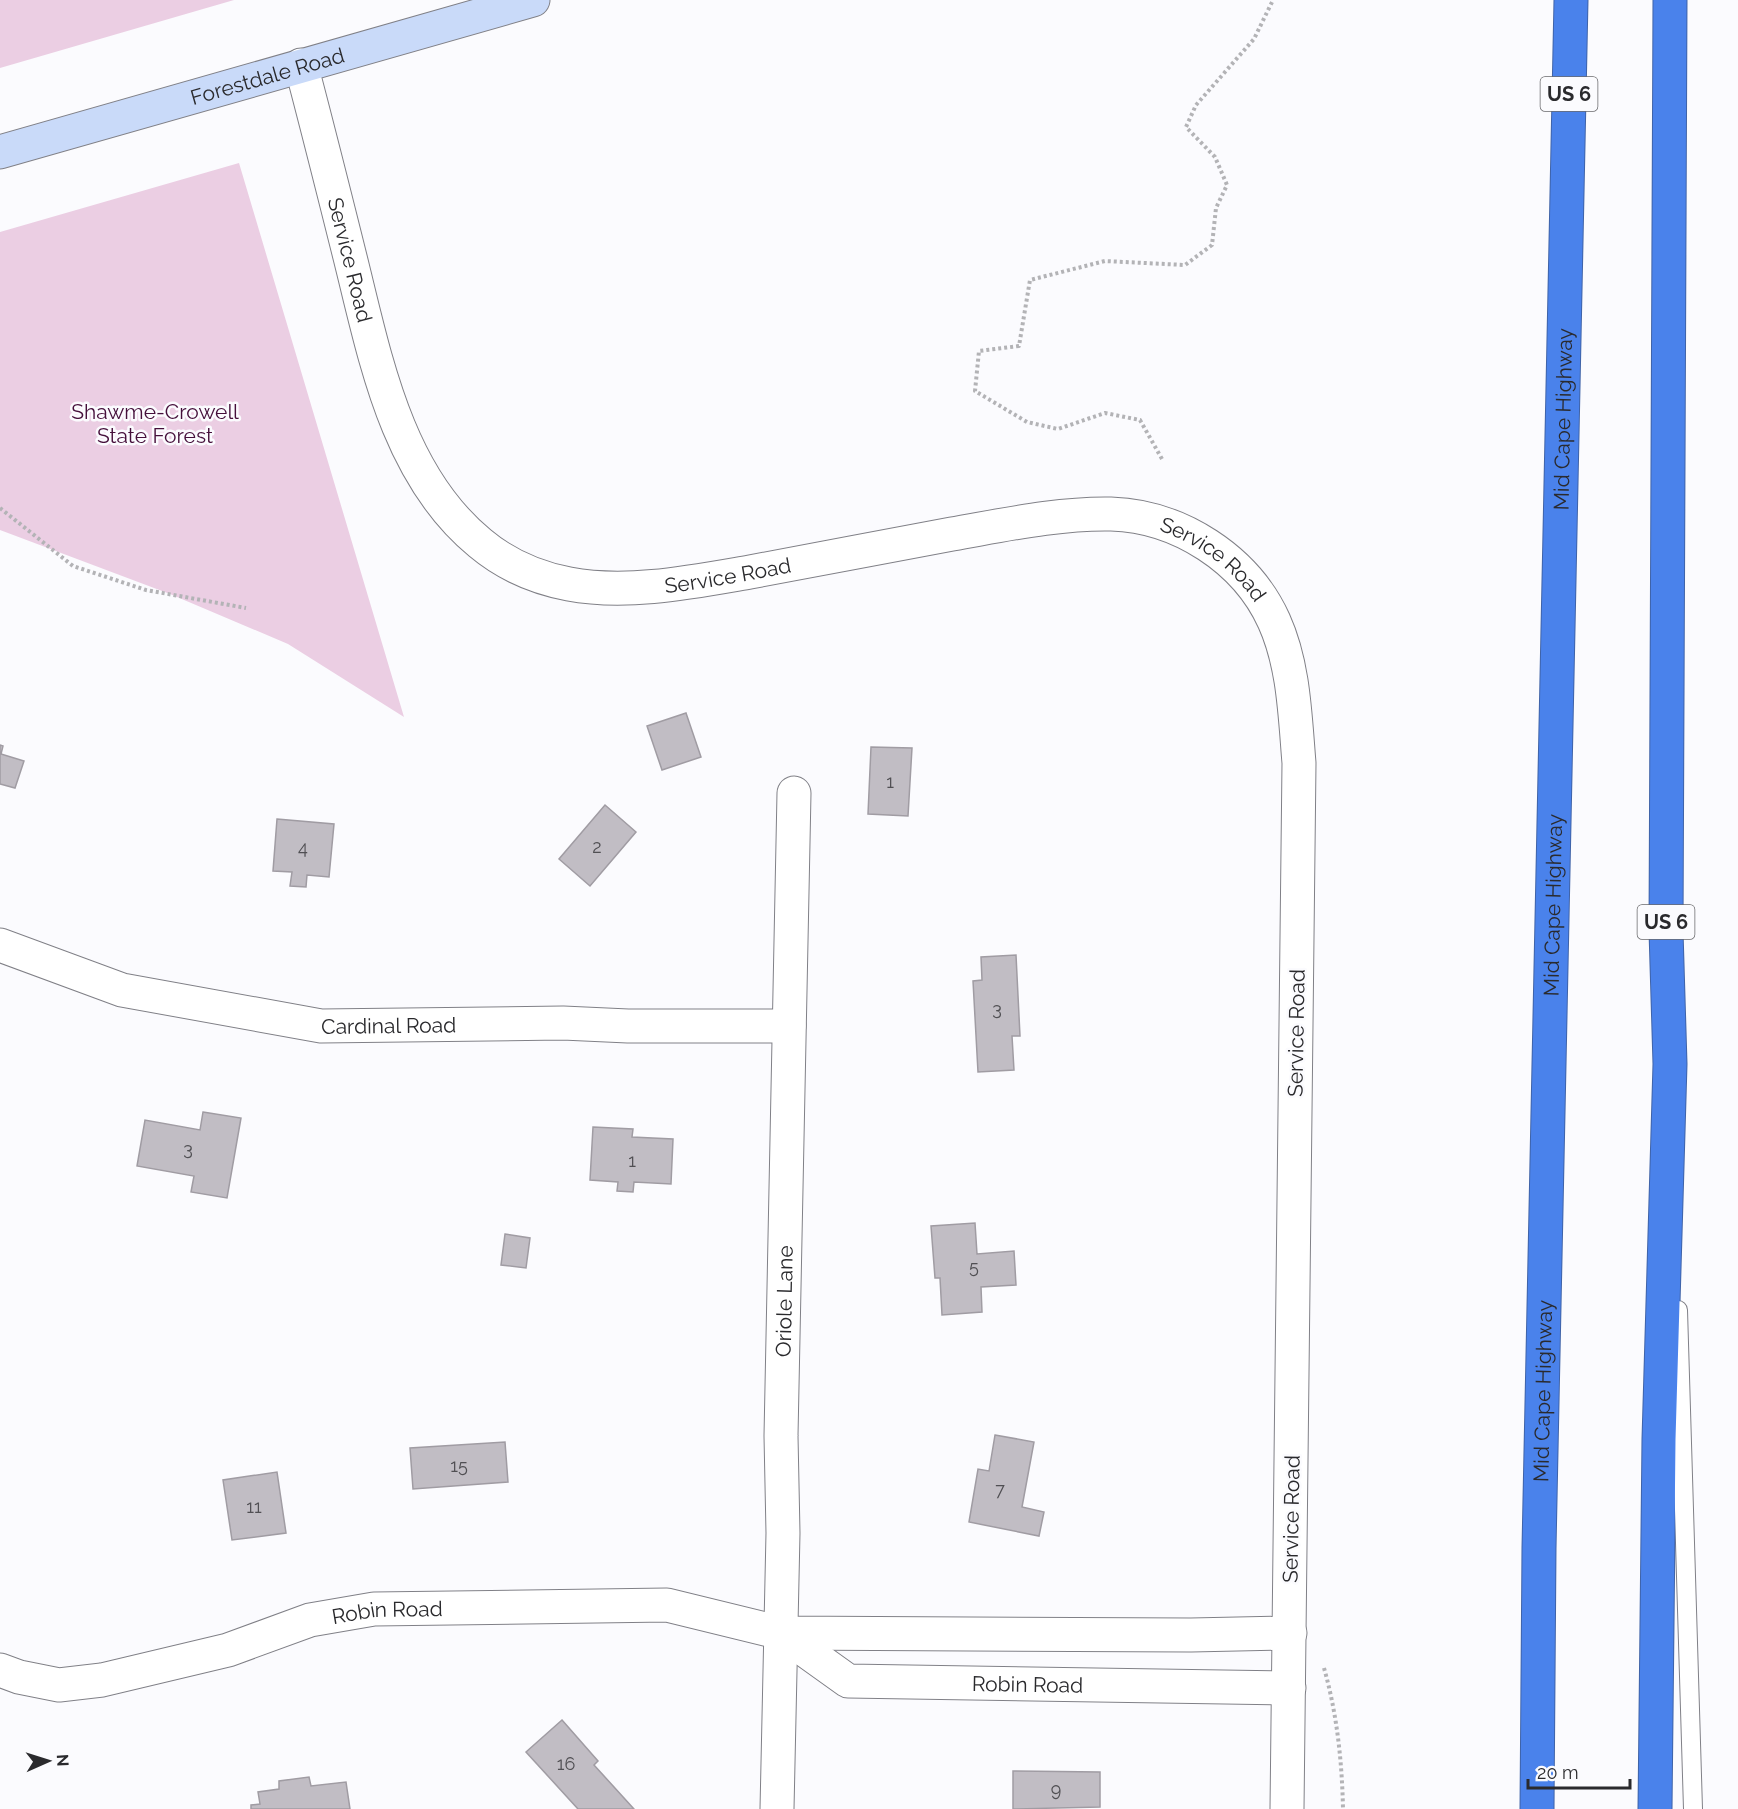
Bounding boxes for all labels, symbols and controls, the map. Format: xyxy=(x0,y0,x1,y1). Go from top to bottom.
street label: Forestdale Road xyxy=(188,42,347,110)
road number: US 6 xyxy=(1540,77,1598,111)
street label: Service Road xyxy=(323,195,378,325)
street label: Mid Cape Highway xyxy=(1548,328,1577,511)
park label: Shawme-Crowell State Forest xyxy=(71,399,239,448)
street label: Service Road xyxy=(1157,511,1272,606)
street label: Service Road xyxy=(663,552,793,598)
house number: 1 xyxy=(886,771,894,792)
street label: Mid Cape Highway xyxy=(1538,814,1567,997)
house number: 2 xyxy=(592,836,602,857)
house number: 4 xyxy=(298,837,308,858)
road number: US 6 xyxy=(1638,905,1694,939)
street label: Service Road xyxy=(1282,969,1310,1097)
house number: 3 xyxy=(992,998,1002,1019)
street label: Cardinal Road xyxy=(321,1012,456,1038)
house number: 3 xyxy=(183,1138,193,1159)
house number: 1 xyxy=(628,1150,636,1171)
street label: Oriole Lane xyxy=(770,1245,797,1357)
house number: 5 xyxy=(969,1256,979,1277)
street label: Mid Cape Highway xyxy=(1528,1300,1557,1482)
house number: 15 xyxy=(450,1455,468,1476)
street label: Service Road xyxy=(1277,1455,1305,1583)
house number: 7 xyxy=(995,1479,1005,1500)
house number: 11 xyxy=(246,1496,262,1517)
street label: Robin Road xyxy=(330,1596,443,1629)
street label: Robin Road xyxy=(972,1670,1083,1697)
north arrow xyxy=(18,1731,78,1791)
scale bar xyxy=(1528,1752,1630,1790)
house number: 16 xyxy=(557,1753,575,1774)
text: N xyxy=(53,1754,72,1767)
text: 20 m xyxy=(1537,1762,1579,1783)
house number: 9 xyxy=(1051,1779,1061,1800)

